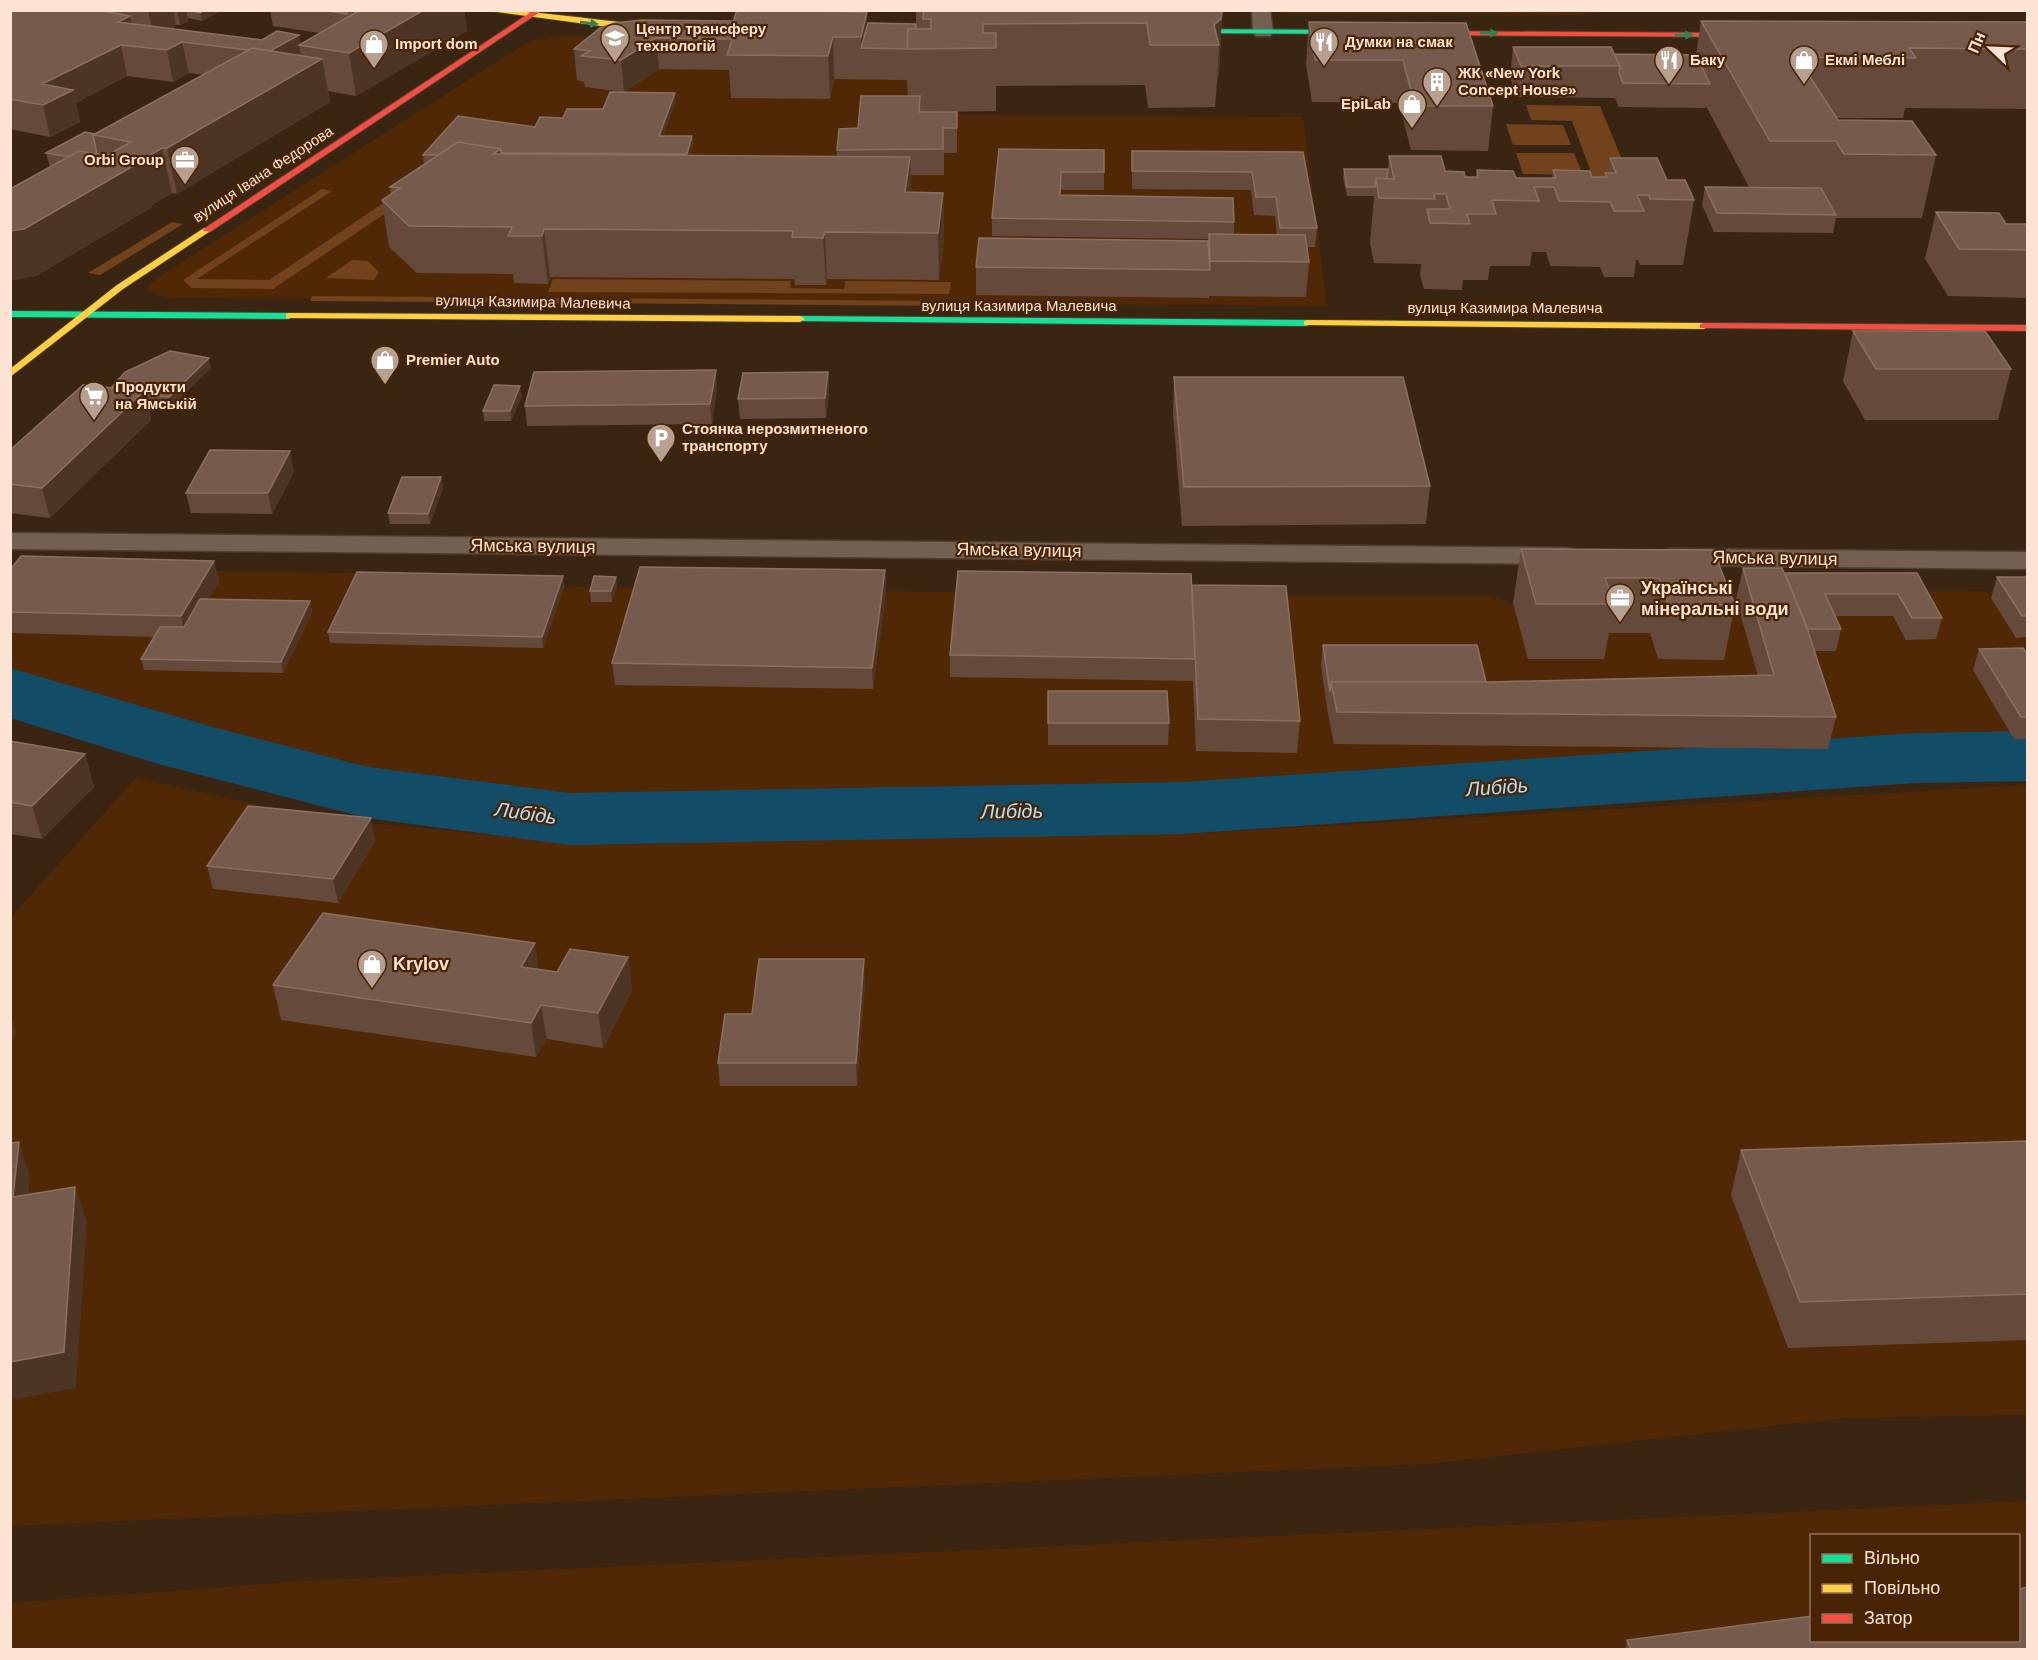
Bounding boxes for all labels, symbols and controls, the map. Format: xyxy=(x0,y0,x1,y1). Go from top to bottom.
one-way arrow xyxy=(580,18,599,28)
north arrow xyxy=(1960,18,2020,78)
place label: Центр трансферу технологій xyxy=(636,20,767,54)
school or university icon: Центр трансферу технологій xyxy=(599,22,631,64)
restaurant icon: Думки на смак xyxy=(1308,26,1340,68)
shop icon: Import dom xyxy=(358,28,390,70)
one-way arrow xyxy=(1480,28,1499,38)
text: Пн xyxy=(1965,29,1989,55)
one-way arrow xyxy=(1675,30,1694,40)
place label: Думки на смак xyxy=(1345,33,1453,50)
place label: Import dom xyxy=(395,35,478,52)
restaurant icon: Баку xyxy=(1653,44,1685,86)
shop icon: Екмі Меблі xyxy=(1788,44,1820,86)
place label: Баку xyxy=(1690,51,1726,68)
place label: Екмі Меблі xyxy=(1825,51,1905,68)
place label: ЖК «New York Concept House» xyxy=(1457,64,1576,98)
building icon: ЖК «New York Concept House» xyxy=(1421,66,1453,108)
shop icon: EpiLab xyxy=(1396,88,1428,130)
place label: EpiLab xyxy=(1341,95,1391,112)
street label: вулиця Івана Федорова xyxy=(190,122,336,225)
office icon: Orbi Group xyxy=(169,144,201,186)
place label: Orbi Group xyxy=(84,151,164,168)
street label: вулиця Казимира Малевича xyxy=(435,291,631,312)
street label: вулиця Казимира Малевича xyxy=(921,297,1117,314)
street label: вулиця Казимира Малевича xyxy=(1407,299,1603,316)
shop icon: Premier Auto xyxy=(369,344,401,386)
place label: Premier Auto xyxy=(406,351,500,368)
place label: Продукти на Ямській xyxy=(115,378,197,412)
supermarket icon: Продукти на Ямській xyxy=(78,380,110,422)
place label: Стоянка нерозмитненого транспорту xyxy=(682,420,868,454)
parking icon: Стоянка нерозмитненого транспорту xyxy=(645,422,677,464)
street label: Ямська вулиця xyxy=(470,535,596,557)
street label: Ямська вулиця xyxy=(956,539,1082,561)
street label: Ямська вулиця xyxy=(1712,547,1838,569)
place label: Українські мінеральні води xyxy=(1641,578,1789,619)
office icon: Українські мінеральні води xyxy=(1604,582,1636,624)
water label: Либідь xyxy=(1463,774,1529,800)
water label: Либідь xyxy=(492,798,558,828)
water label: Либідь xyxy=(979,799,1043,823)
shop icon: Krylov xyxy=(356,948,388,990)
place label: Krylov xyxy=(393,954,449,974)
legend xyxy=(1810,1534,2020,1642)
text: Вільно xyxy=(1864,1548,1920,1568)
text: Повільно xyxy=(1864,1578,1940,1598)
text: Затор xyxy=(1864,1608,1913,1628)

